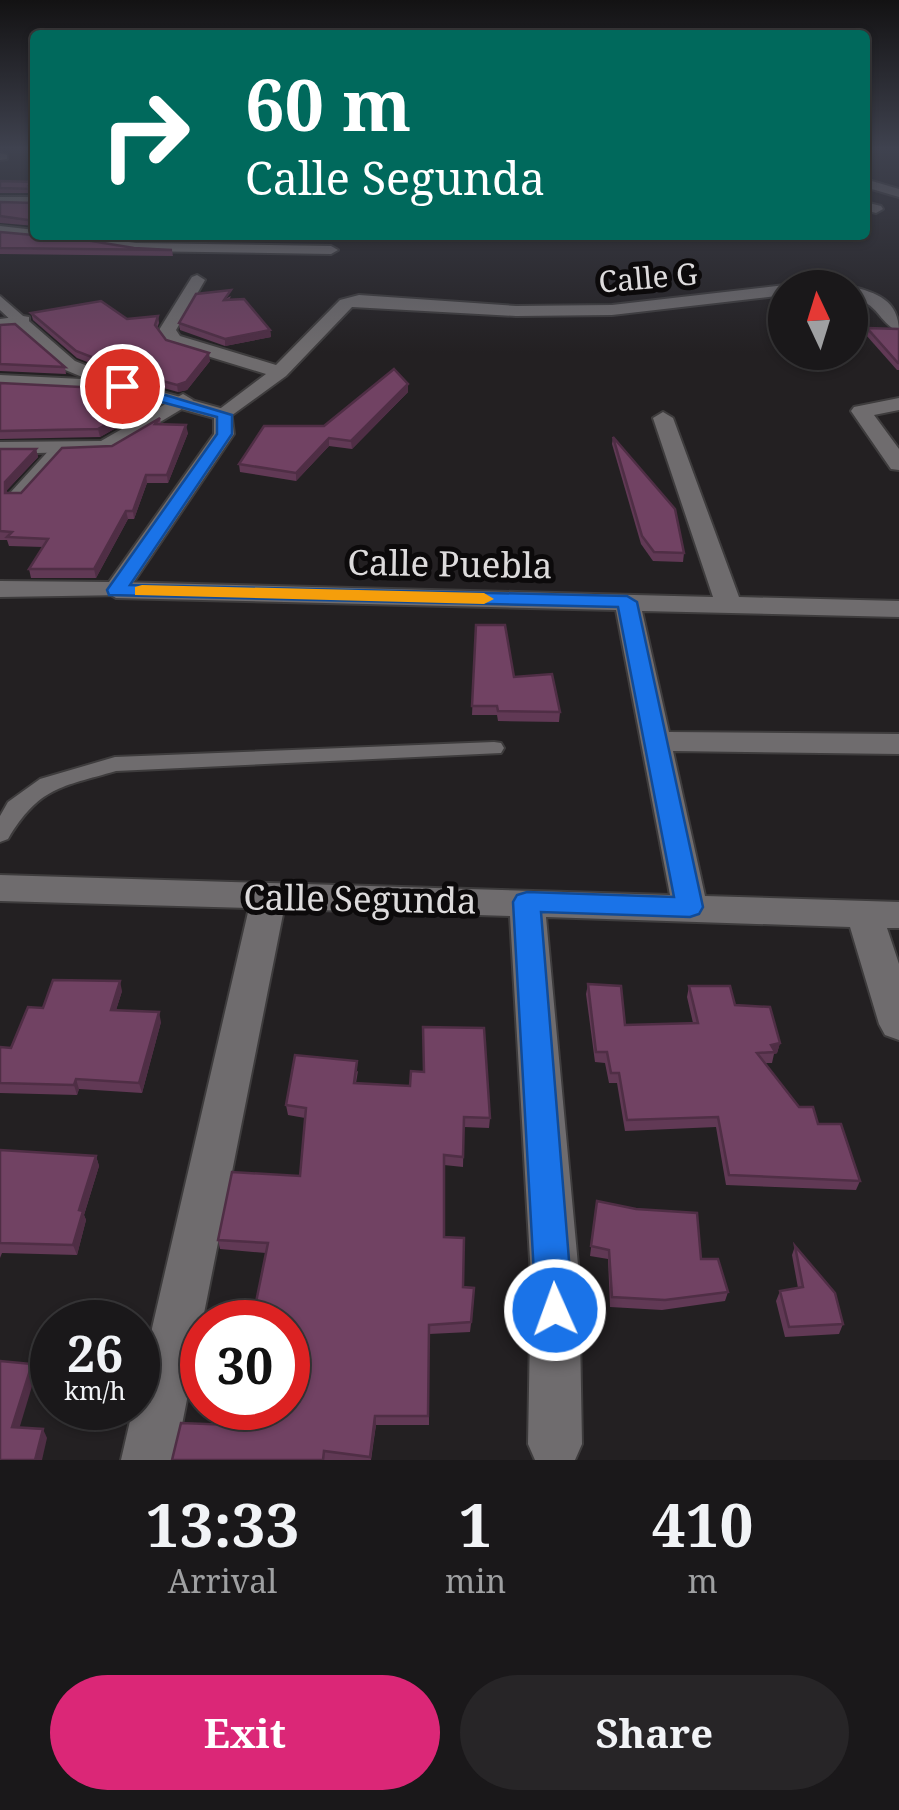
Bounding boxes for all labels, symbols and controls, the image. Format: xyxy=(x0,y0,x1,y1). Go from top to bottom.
text: 60 m xyxy=(245,56,411,152)
icon: right xyxy=(80,70,210,200)
text: Calle Segunda xyxy=(245,147,545,208)
street label: Calle G xyxy=(597,252,699,302)
north arrow xyxy=(768,270,868,370)
map controls xyxy=(768,270,868,370)
pin xyxy=(80,344,165,429)
icon: arrive xyxy=(95,359,150,414)
street label: Calle Puebla xyxy=(347,538,553,588)
street label: Calle Segunda xyxy=(243,872,477,924)
position arrow xyxy=(503,1258,607,1362)
speed limit sign: 30 xyxy=(180,1300,310,1430)
text: 26 xyxy=(67,1319,123,1387)
text: km/h xyxy=(64,1373,126,1407)
text: 13:33 xyxy=(146,1483,299,1565)
text: 1 xyxy=(459,1483,493,1565)
text: 410 xyxy=(652,1483,753,1565)
text: Arrival xyxy=(168,1559,277,1602)
text: min xyxy=(445,1559,506,1602)
text: m xyxy=(687,1559,718,1602)
button: Exit xyxy=(50,1675,440,1790)
button: Share xyxy=(460,1675,849,1790)

